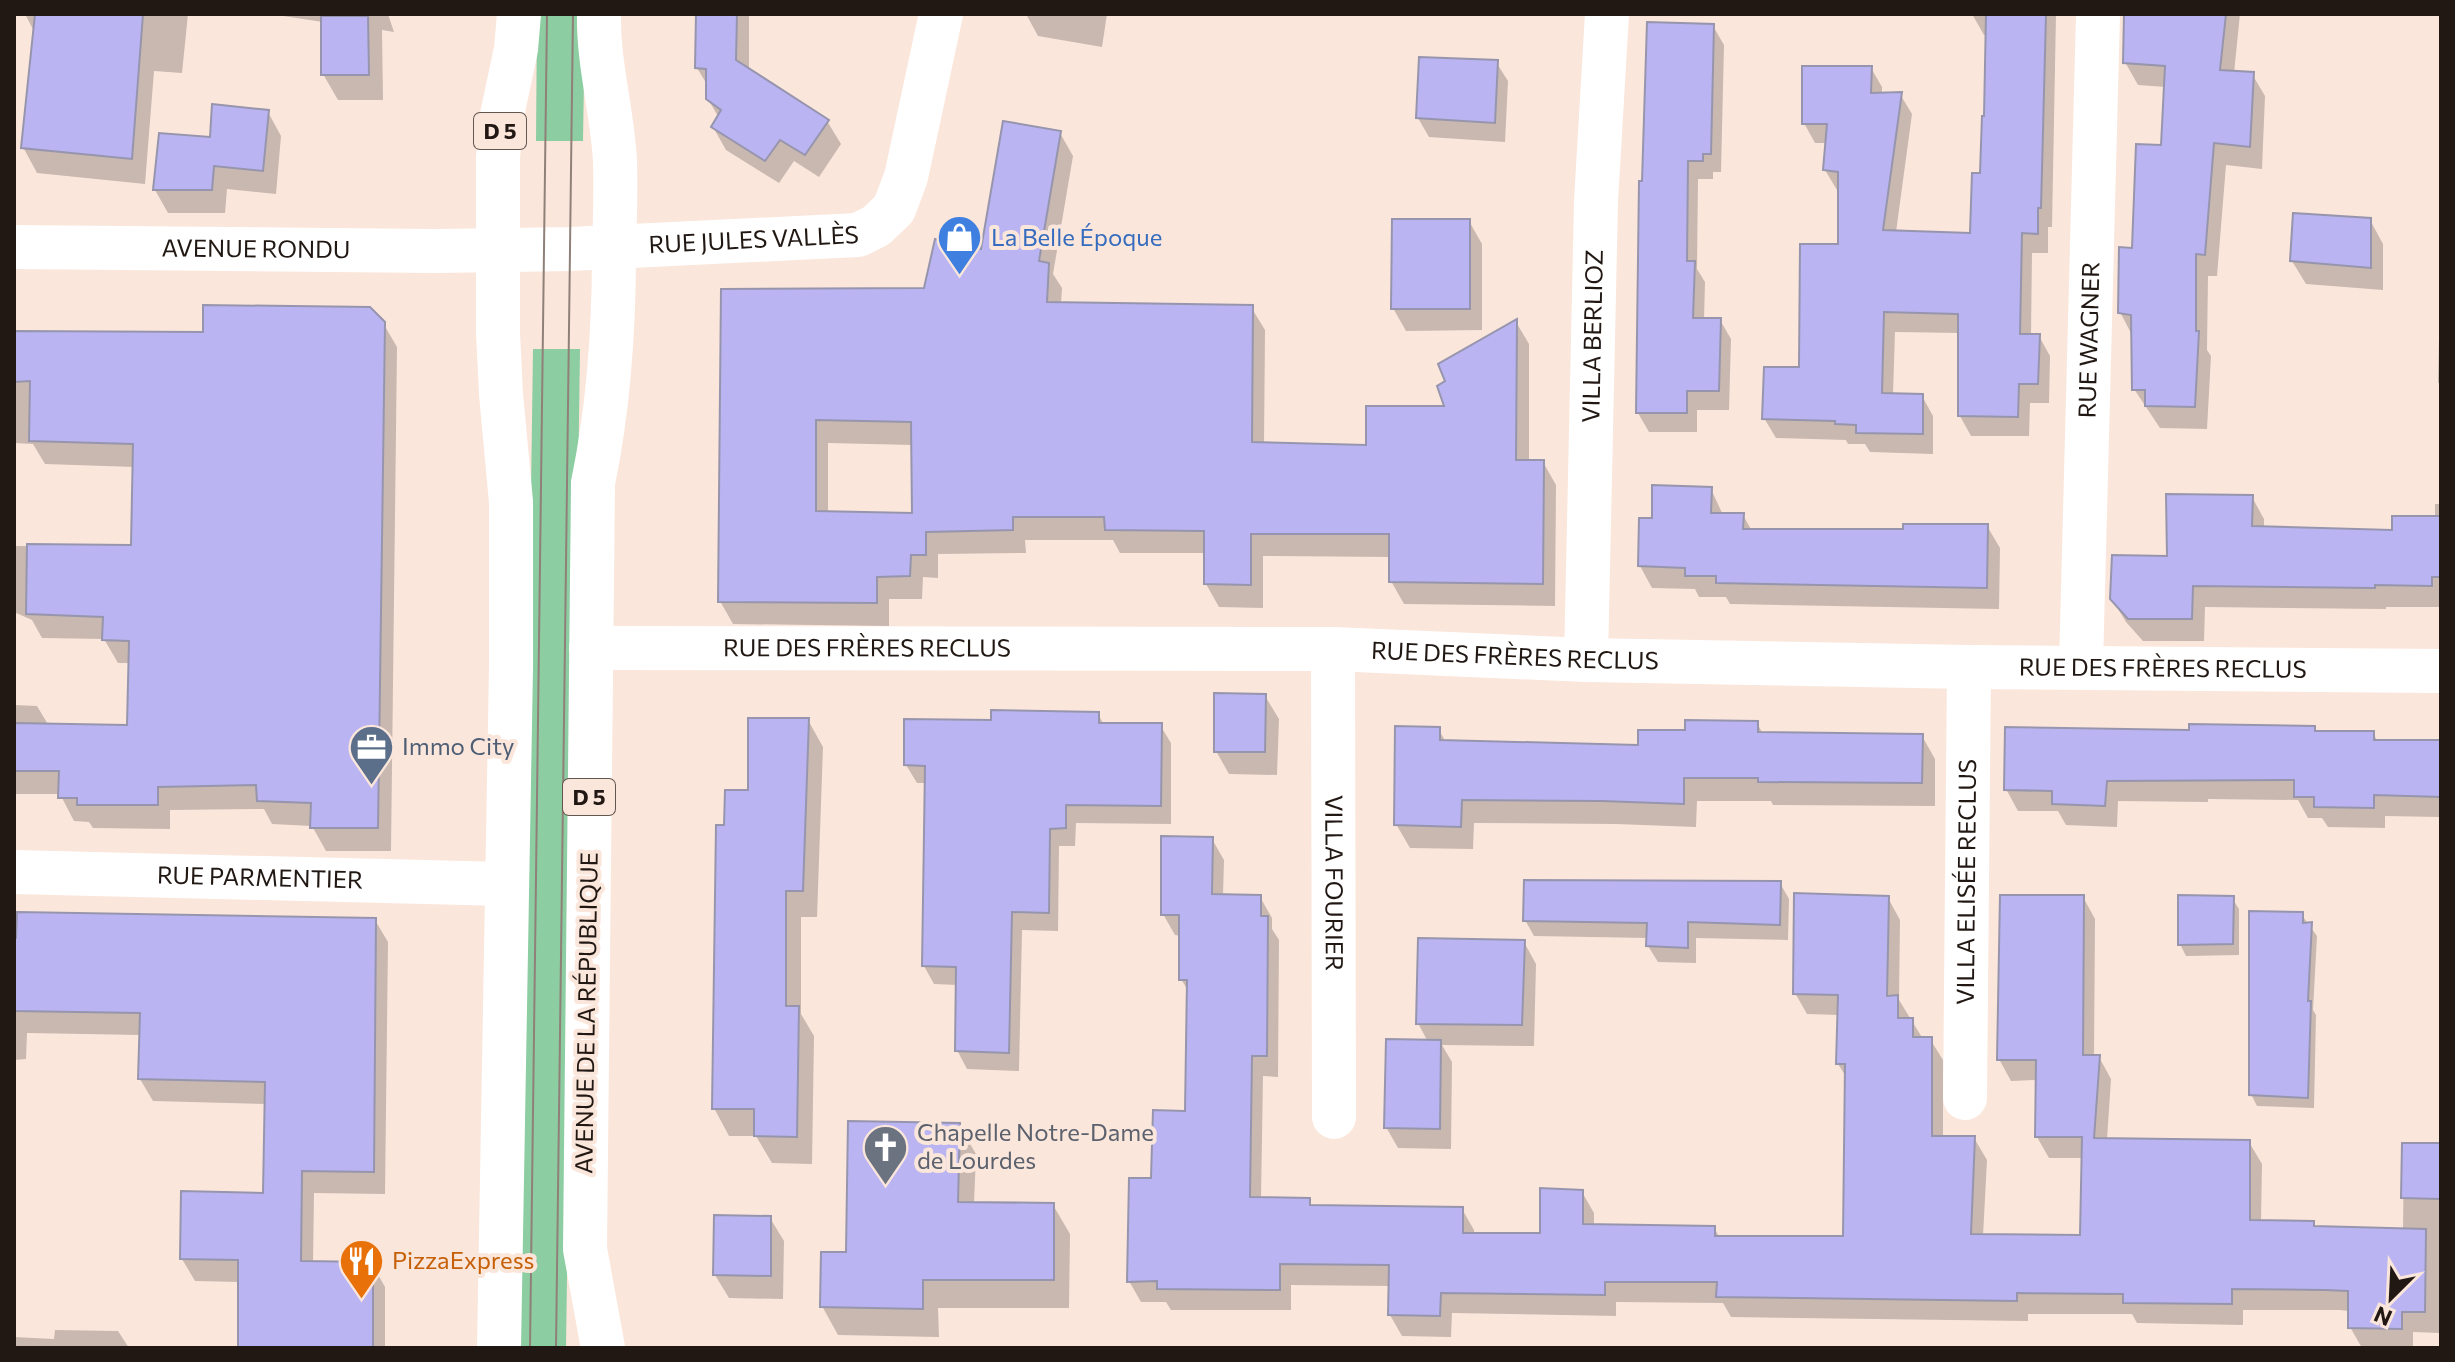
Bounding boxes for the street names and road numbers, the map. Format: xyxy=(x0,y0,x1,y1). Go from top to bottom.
road number: D 5 xyxy=(474,113,526,149)
street label: RUE JULES VALLÈS xyxy=(648,219,859,258)
street label: AVENUE RONDU xyxy=(161,232,351,263)
street label: VILLA BERLIOZ xyxy=(1575,249,1608,423)
street label: RUE WAGNER xyxy=(2071,261,2105,419)
street label: RUE DES FRÈRES RECLUS xyxy=(723,632,1011,662)
street label: RUE DES FRÈRES RECLUS xyxy=(1371,635,1659,674)
street label: RUE DES FRÈRES RECLUS xyxy=(2019,651,2307,683)
street label: VILLA ELISÉE RECLUS xyxy=(1950,759,1981,1005)
road number: D 5 xyxy=(563,779,615,815)
street label: VILLA FOURIER xyxy=(1320,795,1350,971)
street label: AVENUE DE LA RÉPUBLIQUE xyxy=(568,852,603,1174)
street label: RUE PARMENTIER xyxy=(157,859,363,894)

